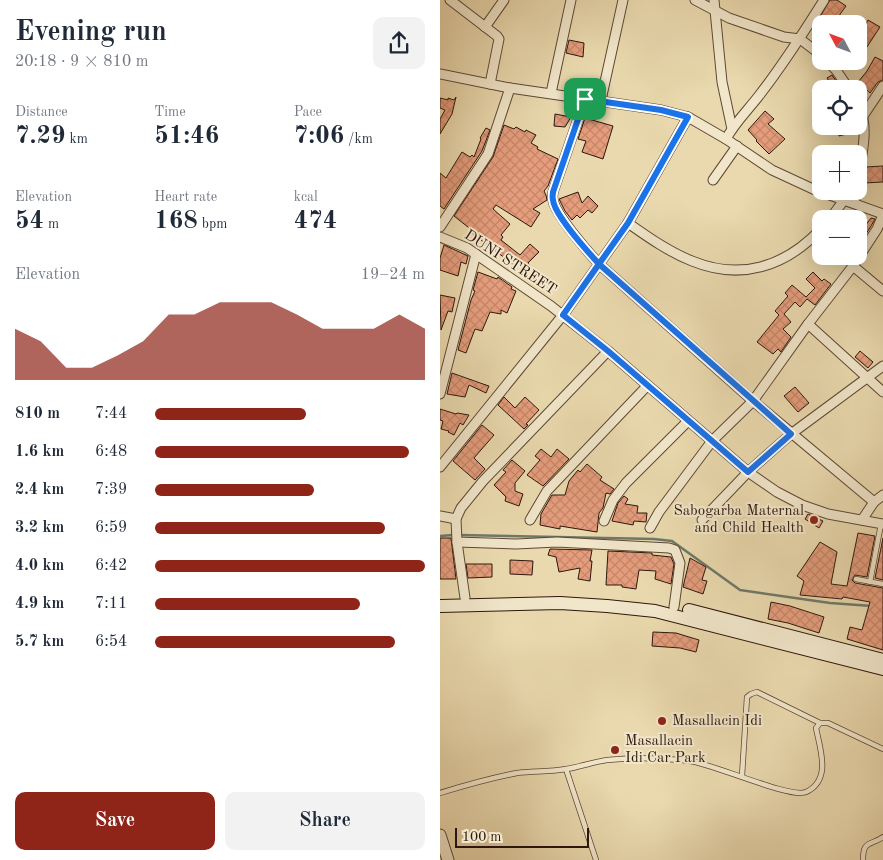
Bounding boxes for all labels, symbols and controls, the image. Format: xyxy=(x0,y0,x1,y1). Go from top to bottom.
north arrow xyxy=(812,15,868,70)
map controls xyxy=(812,15,867,265)
button: share xyxy=(373,17,425,69)
text: Evening run xyxy=(15,19,167,47)
text: 20:18 · 9 × 810 m xyxy=(15,54,148,70)
pin xyxy=(564,78,606,120)
button: locate xyxy=(812,80,867,135)
icon: arrive xyxy=(571,85,599,113)
text: Distance xyxy=(15,105,68,119)
text: Time xyxy=(154,105,186,119)
text: Pace xyxy=(294,105,322,119)
text: 7.29 xyxy=(15,124,66,149)
text: 51:46 xyxy=(154,124,219,149)
text: 7:06 xyxy=(294,124,344,149)
text: km xyxy=(66,132,88,146)
text: /km xyxy=(344,132,373,146)
button: + xyxy=(812,145,867,200)
text: Elevation xyxy=(15,190,72,204)
text: Heart rate xyxy=(154,190,217,204)
text: kcal xyxy=(294,190,318,204)
text: 54 xyxy=(15,209,44,234)
text: 168 xyxy=(154,209,198,234)
text: 474 xyxy=(294,209,337,234)
button: − xyxy=(812,210,867,265)
text: m xyxy=(44,217,59,231)
text: bpm xyxy=(198,217,227,231)
street label: DUNI STREET xyxy=(461,228,559,298)
text: Elevation xyxy=(15,267,80,283)
text: 19–24 m xyxy=(361,267,425,283)
text: 810 m xyxy=(15,406,60,422)
text: 7:44 xyxy=(95,406,127,422)
text: 1.6 km xyxy=(15,444,64,460)
text: 6:48 xyxy=(95,444,127,460)
text: 2.4 km xyxy=(15,482,64,498)
text: 7:39 xyxy=(95,482,127,498)
place label: Sabogarba Maternal and Child Health xyxy=(673,504,804,536)
marker: Sabogarba Maternal and Child Health xyxy=(808,514,820,526)
text: 3.2 km xyxy=(15,520,64,536)
text: 6:59 xyxy=(95,520,127,536)
text: 4.0 km xyxy=(15,558,64,574)
text: 6:42 xyxy=(95,558,127,574)
text: 4.9 km xyxy=(15,596,64,612)
text: 7:11 xyxy=(95,596,127,612)
text: 5.7 km xyxy=(15,634,64,650)
text: 6:54 xyxy=(95,634,127,650)
place label: Masallacin Idi xyxy=(672,714,762,729)
marker: Masallacin Idi xyxy=(656,715,668,727)
place label: Masallacin Idi Car Park xyxy=(625,734,706,766)
marker: Masallacin Idi Car Park xyxy=(609,744,621,756)
button: Save xyxy=(15,792,215,850)
button: Share xyxy=(225,792,425,850)
scale bar xyxy=(455,825,589,848)
text: 100 m xyxy=(462,830,501,844)

